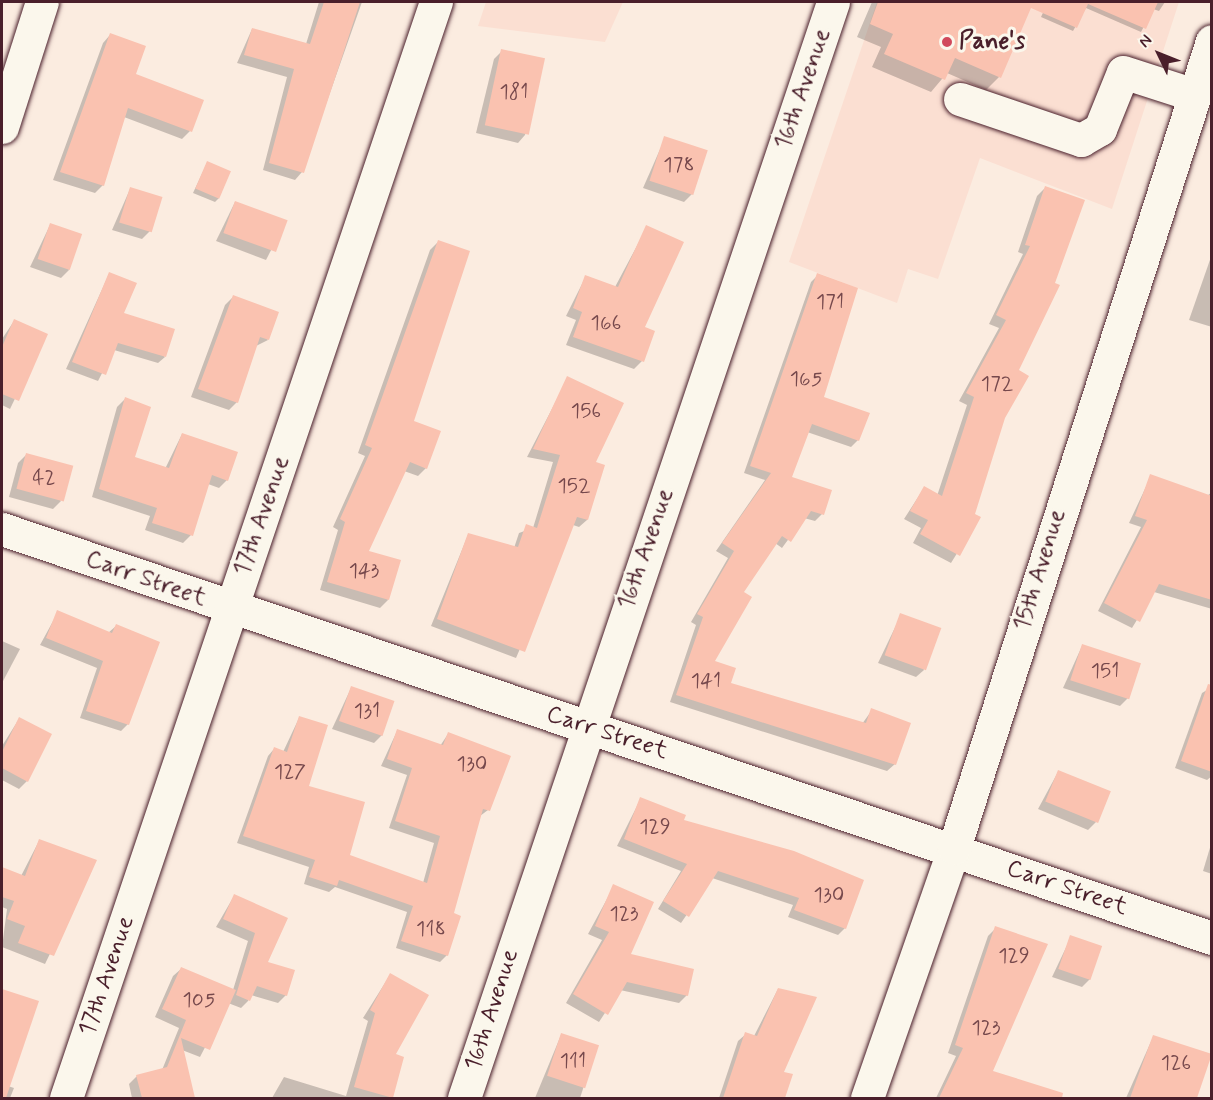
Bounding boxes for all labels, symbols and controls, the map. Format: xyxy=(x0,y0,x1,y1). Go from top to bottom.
north arrow xyxy=(1129,24,1189,84)
street label: 16th Avenue xyxy=(769,25,837,153)
place label: Pane's xyxy=(959,28,1025,56)
text: N xyxy=(1134,30,1157,52)
marker: Pane's xyxy=(940,35,954,49)
house number: 181 xyxy=(499,79,529,105)
house number: 178 xyxy=(663,152,695,178)
house number: 171 xyxy=(816,289,844,315)
house number: 166 xyxy=(591,310,621,336)
house number: 165 xyxy=(790,366,822,392)
house number: 172 xyxy=(981,371,1013,397)
house number: 156 xyxy=(571,398,601,424)
street label: 17th Avenue xyxy=(228,452,296,580)
house number: 42 xyxy=(32,465,56,491)
house number: 152 xyxy=(557,473,591,499)
street label: 16th Avenue xyxy=(612,485,680,613)
street label: 15th Avenue xyxy=(1008,506,1072,634)
street label: Carr Street xyxy=(82,545,210,613)
house number: 143 xyxy=(349,558,379,584)
house number: 151 xyxy=(1091,658,1119,684)
house number: 141 xyxy=(691,668,721,694)
house number: 131 xyxy=(354,698,380,724)
street label: Carr Street xyxy=(543,700,671,766)
house number: 130 xyxy=(457,751,487,777)
house number: 127 xyxy=(274,759,306,785)
house number: 129 xyxy=(639,814,671,840)
street label: Carr Street xyxy=(1003,854,1131,922)
house number: 130 xyxy=(814,882,844,908)
house number: 123 xyxy=(609,901,639,927)
street label: 17th Avenue xyxy=(73,912,141,1040)
house number: 118 xyxy=(416,916,446,942)
house number: 129 xyxy=(998,943,1030,969)
street label: 16th Avenue xyxy=(459,946,525,1074)
house number: 105 xyxy=(182,987,216,1013)
house number: 123 xyxy=(971,1015,1001,1041)
house number: 111 xyxy=(560,1048,586,1074)
house number: 126 xyxy=(1161,1050,1191,1076)

